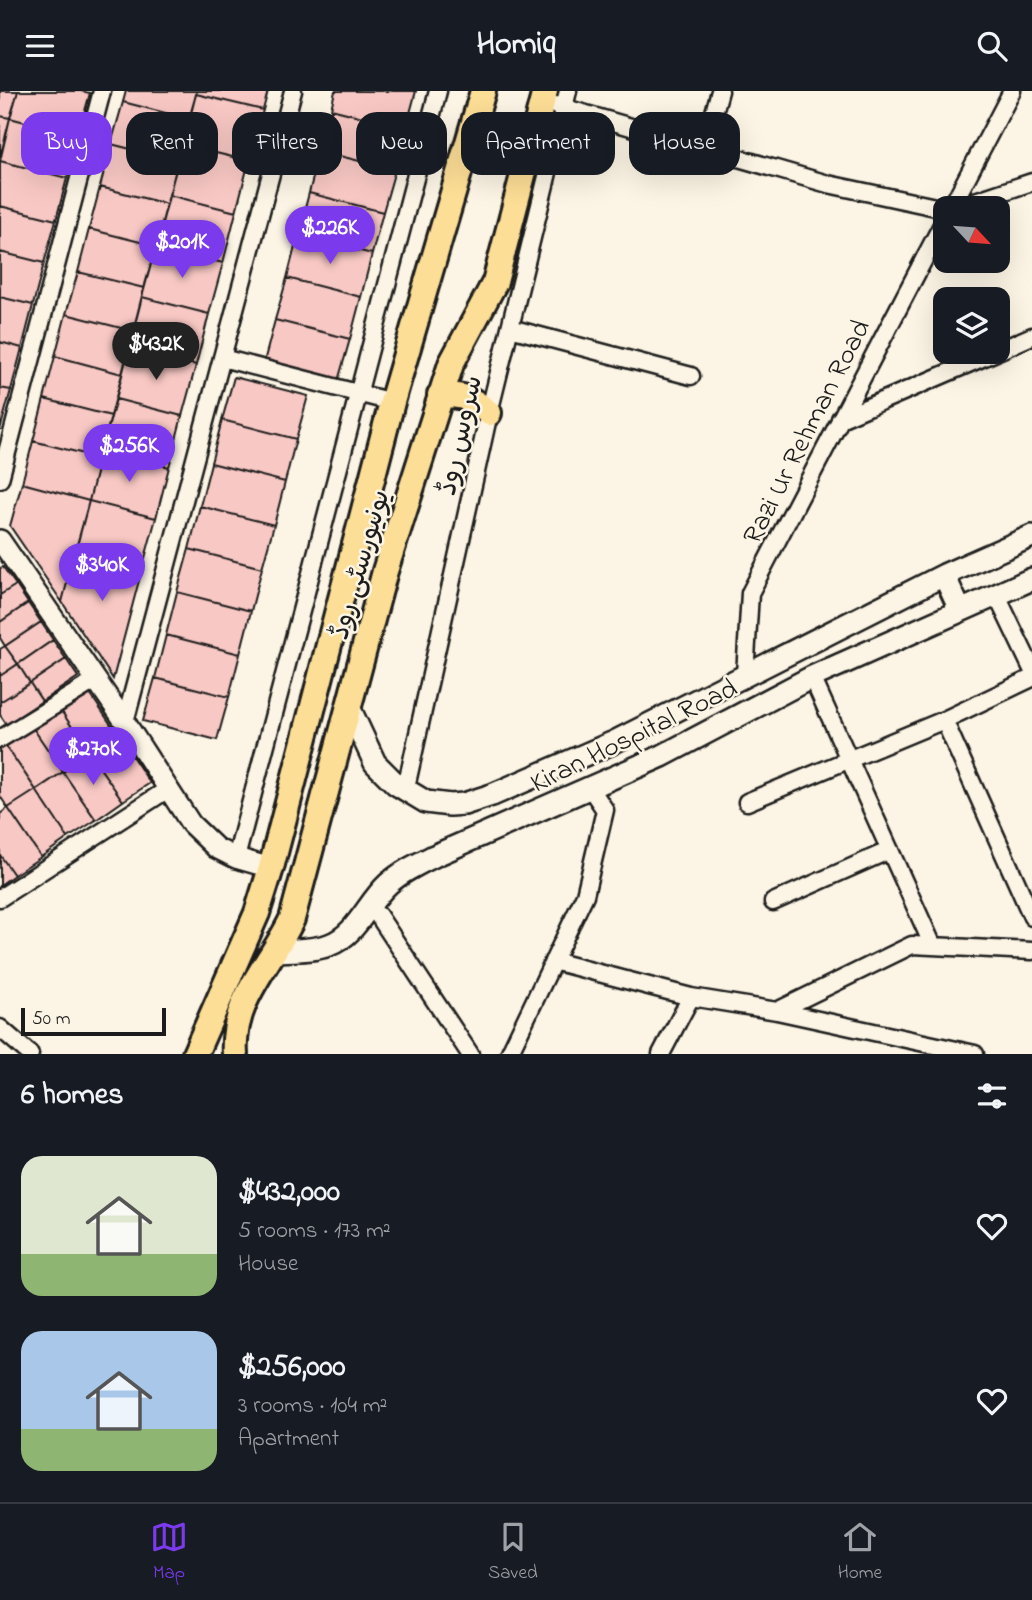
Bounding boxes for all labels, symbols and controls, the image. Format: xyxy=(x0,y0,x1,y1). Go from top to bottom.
text: Homiq xyxy=(476,22,556,69)
icon: menu xyxy=(21,27,59,65)
icon: search xyxy=(973,27,1011,65)
chip: Buy xyxy=(21,112,112,175)
chip: Rent xyxy=(126,112,218,175)
chip: Filters xyxy=(232,112,342,175)
chip: New xyxy=(356,112,447,175)
chip: Apartment xyxy=(461,112,615,175)
chip: House xyxy=(629,112,740,175)
north arrow xyxy=(933,196,1010,273)
map controls xyxy=(933,196,1010,364)
pin: $226K xyxy=(281,207,379,266)
text: $226K xyxy=(301,212,359,245)
pin: $201K xyxy=(133,221,231,280)
text: $201K xyxy=(155,226,209,259)
button: layers xyxy=(933,287,1010,364)
street label: Razi Ur Rehman Road xyxy=(734,313,883,552)
pin: $432K xyxy=(107,323,205,382)
text: $432K xyxy=(128,328,184,361)
street label: سروس روڈ xyxy=(428,372,495,500)
pin: $256K xyxy=(80,425,178,484)
text: $256K xyxy=(99,430,159,463)
street label: یونیورسٹی روڈ xyxy=(320,485,402,645)
pin: $340K xyxy=(53,543,151,603)
text: $340K xyxy=(75,549,129,582)
street label: Kiran Hospital Road xyxy=(524,669,745,805)
pin: $270K xyxy=(44,727,142,787)
text: $270K xyxy=(65,733,121,766)
scale bar xyxy=(21,1005,166,1037)
text: 50 m xyxy=(32,1006,71,1033)
text: 6 homes xyxy=(21,1074,124,1118)
icon: filters xyxy=(973,1077,1011,1115)
text: $432,000 xyxy=(238,1171,340,1215)
icon: home xyxy=(77,1184,161,1268)
icon: heart xyxy=(973,1207,1011,1245)
text: 5 rooms · 173 m² xyxy=(238,1215,391,1248)
text: House xyxy=(238,1248,298,1281)
text: $256,000 xyxy=(238,1346,345,1390)
icon: home xyxy=(77,1359,161,1443)
icon: heart xyxy=(973,1382,1011,1420)
text: 3 rooms · 104 m² xyxy=(238,1390,387,1423)
text: Apartment xyxy=(238,1423,339,1456)
tab: Map xyxy=(150,1518,188,1587)
tab: Saved xyxy=(488,1518,538,1587)
tab: Home xyxy=(838,1518,882,1587)

